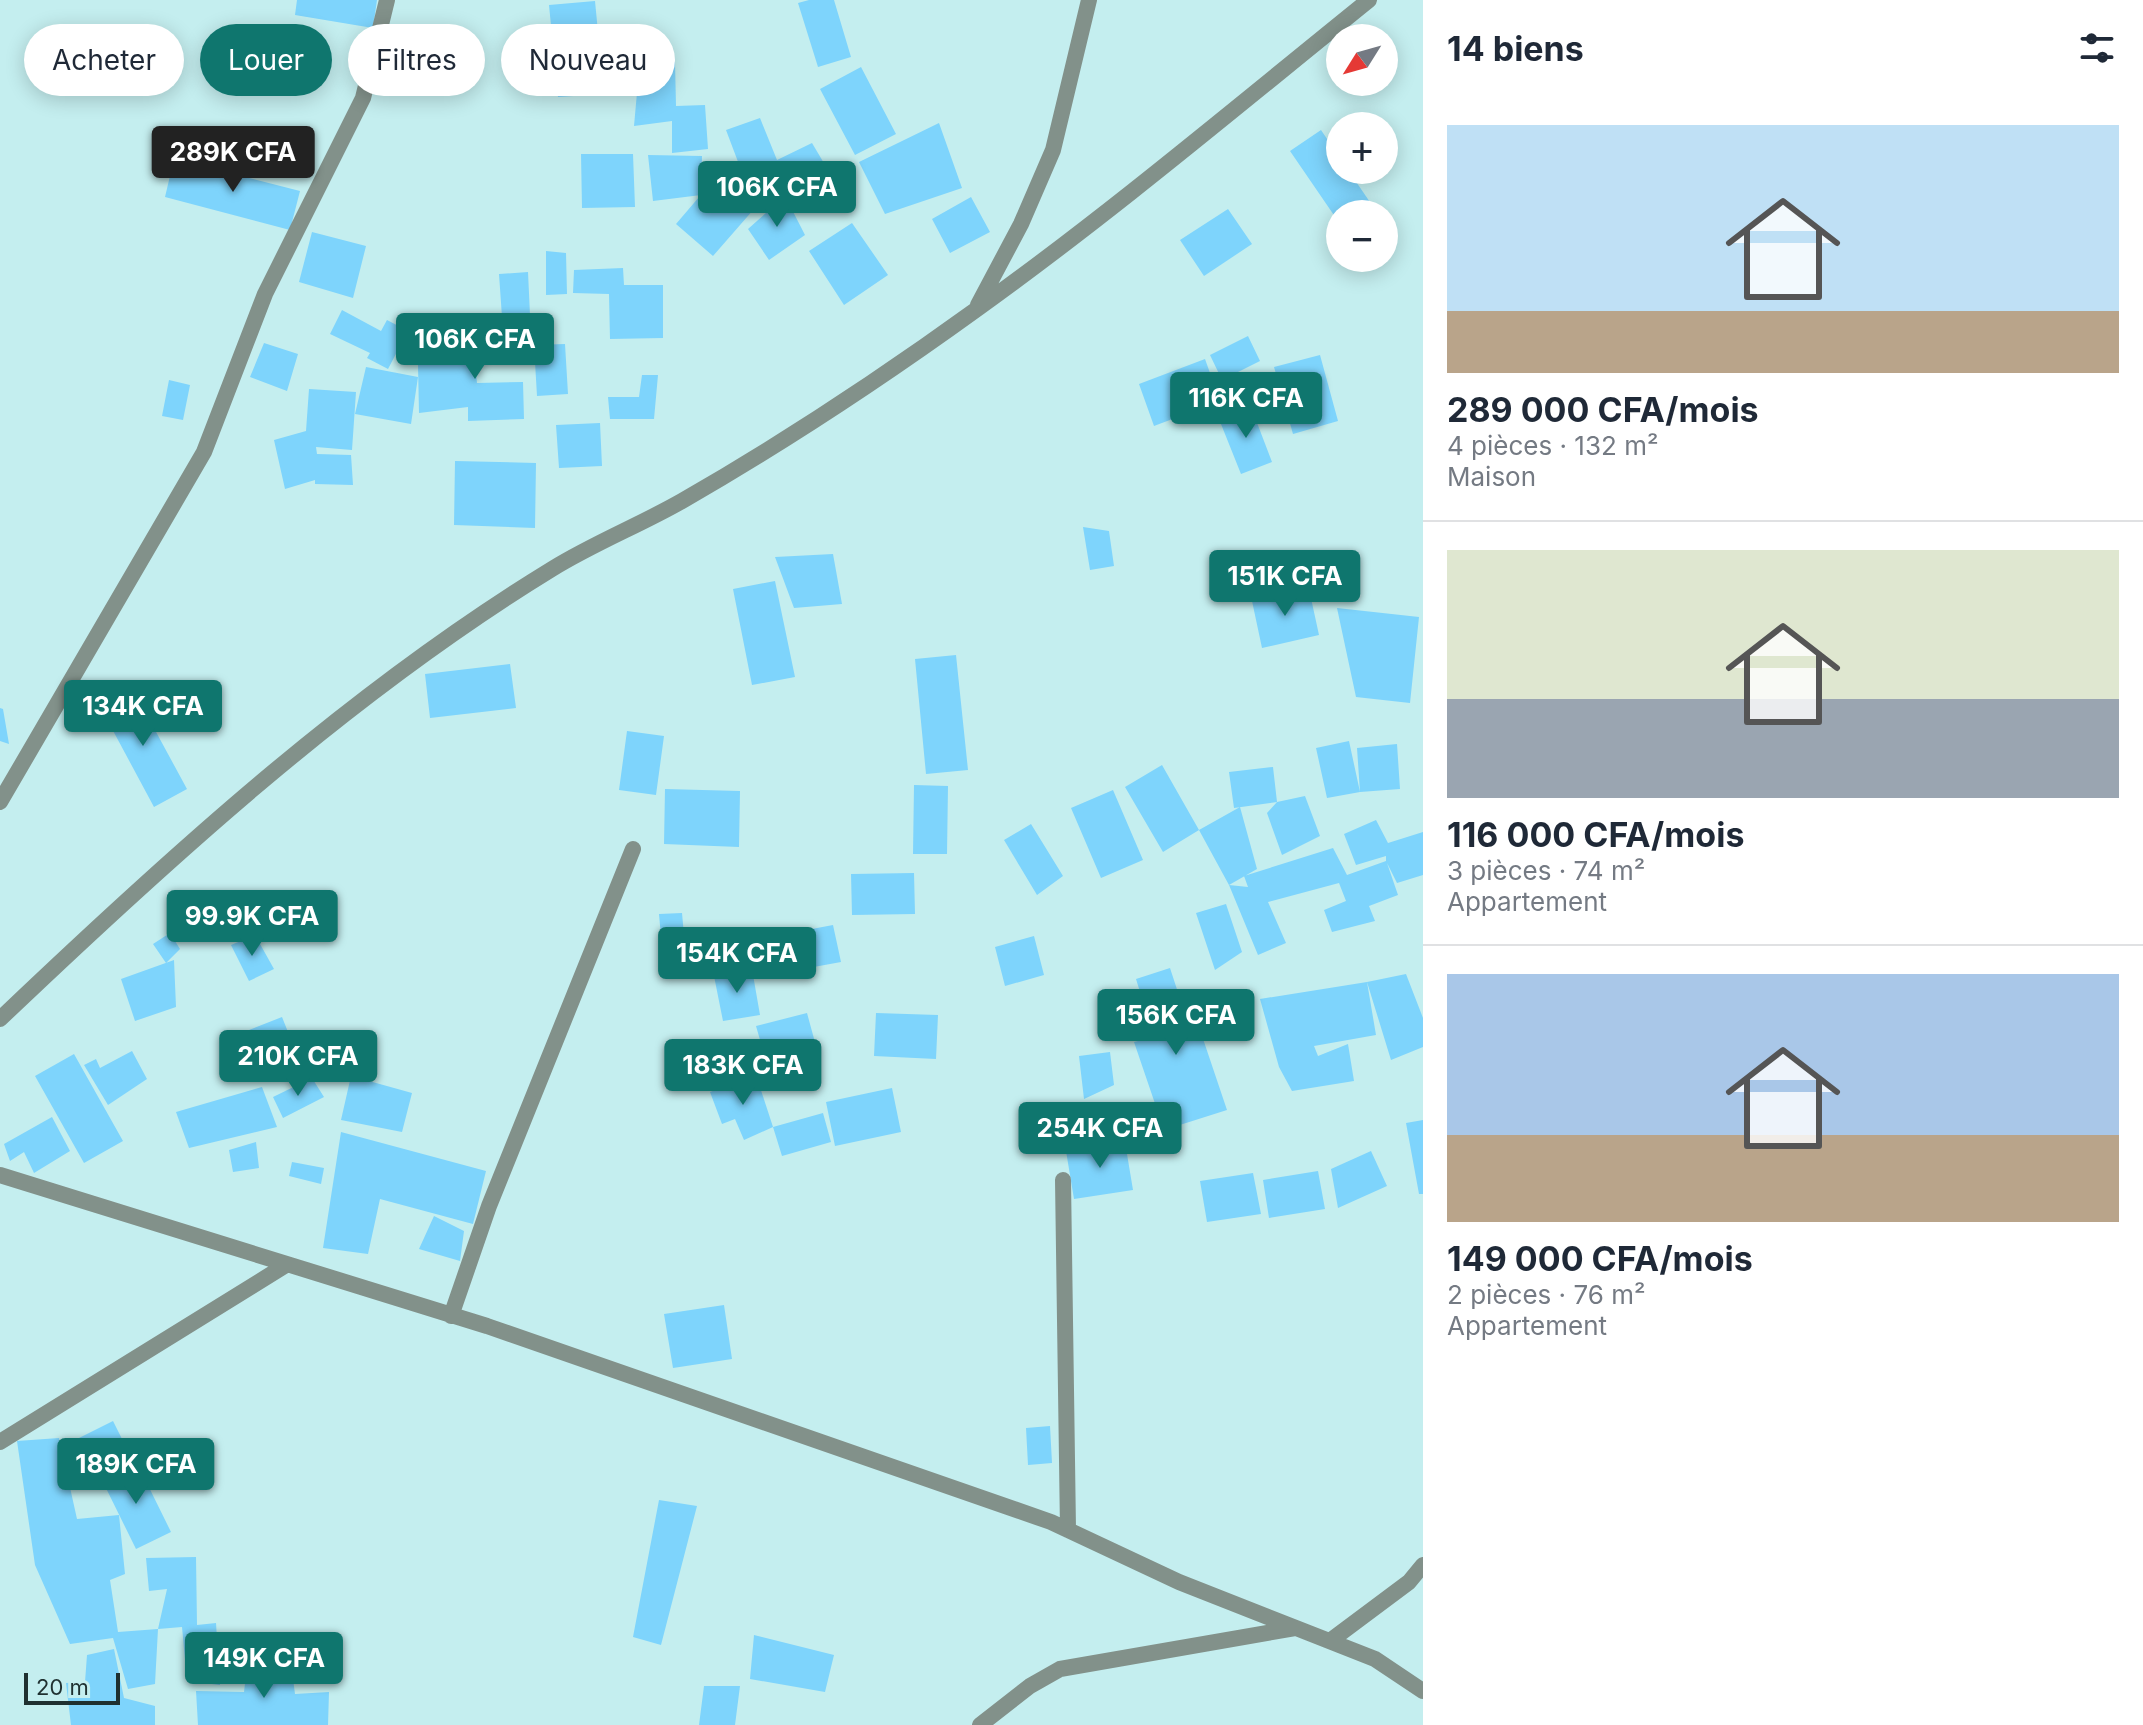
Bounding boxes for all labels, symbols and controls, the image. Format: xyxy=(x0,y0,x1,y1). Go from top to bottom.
chip: Acheter xyxy=(24,24,184,96)
chip: Louer xyxy=(200,24,332,96)
chip: Filtres xyxy=(348,24,485,96)
chip: Nouveau xyxy=(501,24,675,96)
north arrow xyxy=(1326,24,1398,96)
map controls xyxy=(1326,24,1398,272)
icon: filters xyxy=(2075,26,2119,70)
text: 14 biens xyxy=(1447,28,1584,69)
button: + xyxy=(1326,112,1398,184)
pin: 289K CFA xyxy=(150,126,316,194)
text: 289K CFA xyxy=(170,136,296,167)
pin: 106K CFA xyxy=(694,161,860,229)
text: 106K CFA xyxy=(716,171,838,202)
icon: home xyxy=(1711,177,1855,321)
button: − xyxy=(1326,200,1398,272)
pin: 106K CFA xyxy=(392,313,558,381)
text: 106K CFA xyxy=(414,323,536,354)
pin: 116K CFA xyxy=(1163,372,1329,440)
text: 116K CFA xyxy=(1188,382,1304,413)
text: 289 000 CFA/mois xyxy=(1447,389,1759,430)
text: 4 pièces · 132 m² xyxy=(1447,430,1658,461)
text: Maison xyxy=(1447,461,1536,492)
pin: 151K CFA xyxy=(1202,550,1368,618)
text: 151K CFA xyxy=(1227,560,1343,591)
icon: home xyxy=(1711,602,1855,746)
pin: 134K CFA xyxy=(60,680,226,748)
text: 134K CFA xyxy=(82,690,204,721)
text: 116 000 CFA/mois xyxy=(1447,814,1744,855)
text: 3 pièces · 74 m² xyxy=(1447,855,1645,886)
text: Appartement xyxy=(1447,886,1607,917)
pin: 99.9K CFA xyxy=(160,890,344,958)
text: 99.9K CFA xyxy=(185,900,319,931)
pin: 154K CFA xyxy=(654,927,820,995)
text: 154K CFA xyxy=(676,937,798,968)
pin: 156K CFA xyxy=(1093,989,1259,1057)
text: 156K CFA xyxy=(1115,999,1237,1030)
icon: home xyxy=(1711,1026,1855,1170)
pin: 210K CFA xyxy=(215,1030,381,1098)
pin: 183K CFA xyxy=(660,1039,826,1107)
text: 210K CFA xyxy=(237,1040,359,1071)
text: 183K CFA xyxy=(682,1049,804,1080)
pin: 254K CFA xyxy=(1017,1102,1183,1170)
text: 254K CFA xyxy=(1037,1112,1163,1143)
text: 149 000 CFA/mois xyxy=(1447,1238,1753,1279)
text: 2 pièces · 76 m² xyxy=(1447,1279,1645,1310)
text: Appartement xyxy=(1447,1310,1607,1341)
pin: 189K CFA xyxy=(53,1438,219,1506)
text: 189K CFA xyxy=(75,1448,197,1479)
pin: 149K CFA xyxy=(181,1632,347,1700)
text: 149K CFA xyxy=(203,1642,325,1673)
scale bar xyxy=(24,1669,120,1705)
text: 20 m xyxy=(36,1674,89,1700)

